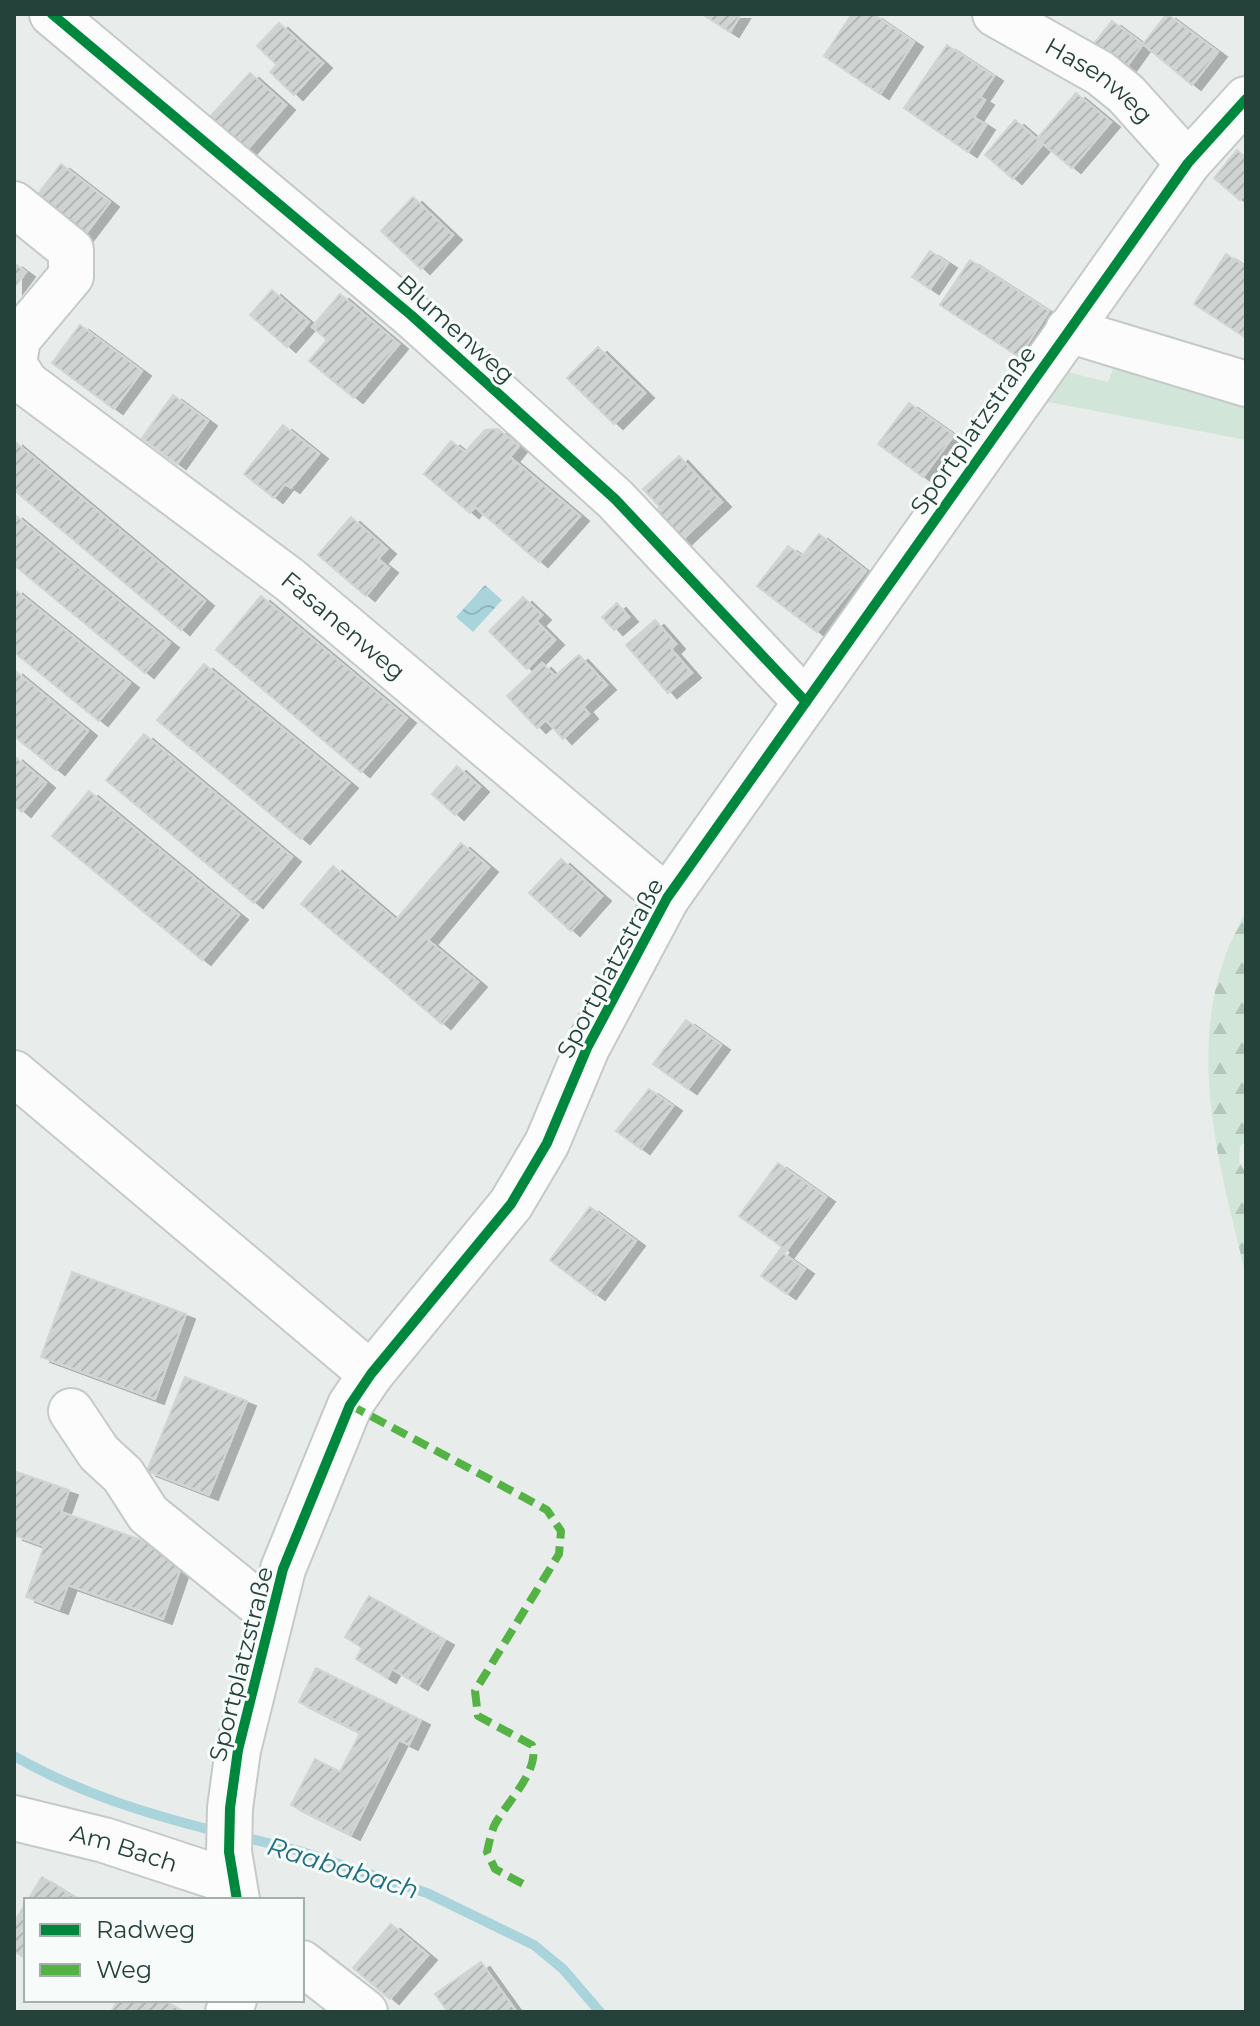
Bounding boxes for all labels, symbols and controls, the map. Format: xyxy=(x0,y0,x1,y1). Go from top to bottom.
street label: Hasenweg xyxy=(1040,31,1159,129)
street label: Blumenweg xyxy=(391,269,521,389)
street label: Sportplatzstraße xyxy=(904,340,1042,520)
street label: Fasanenweg xyxy=(276,565,411,686)
street label: Sportplatzstraße xyxy=(550,873,670,1063)
street label: Sportplatzstraße xyxy=(203,1564,279,1764)
street label: Am Bach xyxy=(67,1818,181,1878)
water label: Raababach xyxy=(263,1830,423,1906)
legend xyxy=(24,1898,304,2002)
text: Radweg xyxy=(96,1915,195,1944)
text: Weg xyxy=(96,1955,152,1984)

